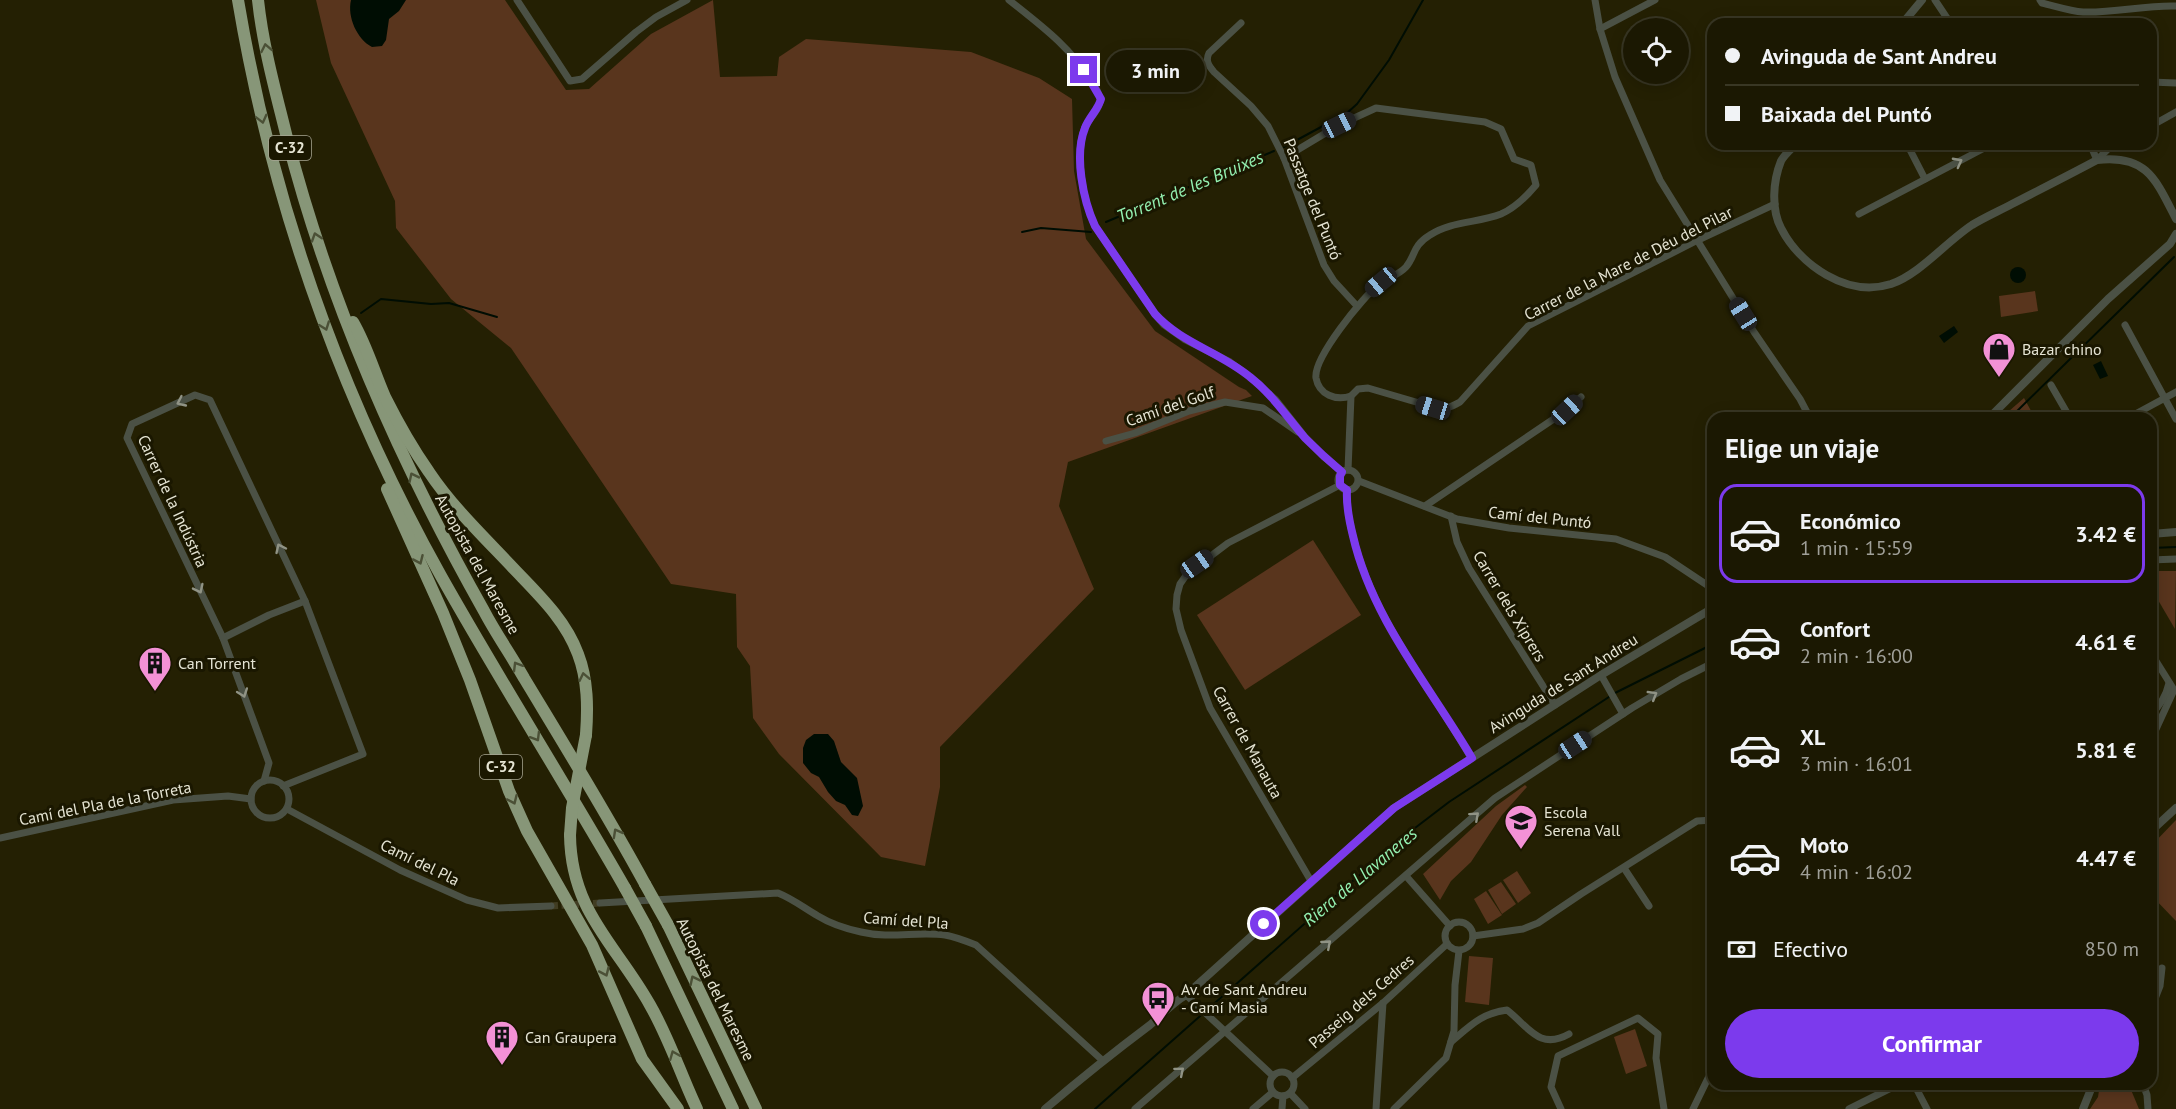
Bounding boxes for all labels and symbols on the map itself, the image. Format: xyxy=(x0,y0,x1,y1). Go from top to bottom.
one-way arrow xyxy=(260,44,273,54)
callout: 3 min xyxy=(1105,49,1204,91)
route end xyxy=(1070,56,1097,83)
car xyxy=(1319,109,1359,141)
one-way arrow xyxy=(254,114,267,124)
street label: Passatge del Puntó xyxy=(1280,135,1346,263)
road number: C-32 xyxy=(269,136,311,160)
water label: Torrent de les Bruixes xyxy=(1113,145,1268,228)
one-way arrow xyxy=(1952,158,1962,169)
street label: Carrer de la Mare de Déu del Pilar xyxy=(1520,201,1736,324)
one-way arrow xyxy=(310,232,323,243)
car xyxy=(1361,264,1401,300)
car xyxy=(1726,294,1760,334)
one-way arrow xyxy=(318,320,330,331)
shop icon: Bazar chino xyxy=(1981,331,2017,378)
place label: Bazar chino xyxy=(2022,339,2102,359)
street label: Camí del Golf xyxy=(1123,381,1218,430)
car xyxy=(1548,391,1586,429)
one-way arrow xyxy=(177,394,188,406)
car xyxy=(1413,394,1453,422)
street label: Carrer de la Indústria xyxy=(134,432,212,570)
one-way arrow xyxy=(408,472,420,483)
street label: Autopista del Maresme xyxy=(431,491,525,637)
street label: Camí del Puntó xyxy=(1487,502,1593,532)
one-way arrow xyxy=(275,544,287,555)
car xyxy=(1177,546,1217,582)
street label: Carrer dels Xiprers xyxy=(1469,547,1551,665)
one-way arrow xyxy=(412,554,424,565)
one-way arrow xyxy=(192,583,204,594)
street label: Avinguda de Sant Andreu xyxy=(1485,629,1641,737)
building icon: Can Torrent xyxy=(137,645,173,692)
place label: Can Torrent xyxy=(178,653,256,673)
one-way arrow xyxy=(512,662,524,672)
one-way arrow xyxy=(578,672,591,682)
street label: Carrer de Manauta xyxy=(1209,682,1287,802)
one-way arrow xyxy=(236,687,249,698)
one-way arrow xyxy=(1647,691,1657,703)
car xyxy=(1555,728,1595,762)
one-way arrow xyxy=(529,731,541,741)
road number: C-32 xyxy=(480,755,522,779)
street label: Camí del Pla de la Torreta xyxy=(17,776,193,830)
one-way arrow xyxy=(506,794,518,805)
place label: Escola Serena Vall xyxy=(1544,802,1621,840)
school or university icon: Escola Serena Vall xyxy=(1503,803,1539,850)
one-way arrow xyxy=(1468,812,1478,823)
water label: Riera de Llavaneres xyxy=(1298,821,1422,931)
one-way arrow xyxy=(613,829,624,839)
street label: Camí del Pla xyxy=(377,834,463,890)
street label: Camí del Pla xyxy=(863,907,949,933)
route start xyxy=(1250,910,1277,937)
street label: Autopista del Maresme xyxy=(673,914,759,1064)
one-way arrow xyxy=(1320,940,1331,951)
street label: Passeig dels Cedres xyxy=(1304,950,1418,1052)
one-way arrow xyxy=(597,966,609,977)
one-way arrow xyxy=(690,976,702,987)
place label: Av. de Sant Andreu - Camí Masia xyxy=(1181,979,1307,1017)
bus stop icon: Av. de Sant Andreu - Camí Masia xyxy=(1140,980,1176,1027)
building icon: Can Graupera xyxy=(484,1019,520,1066)
place label: Can Graupera xyxy=(525,1027,617,1047)
one-way arrow xyxy=(669,1051,681,1062)
one-way arrow xyxy=(1173,1067,1184,1078)

